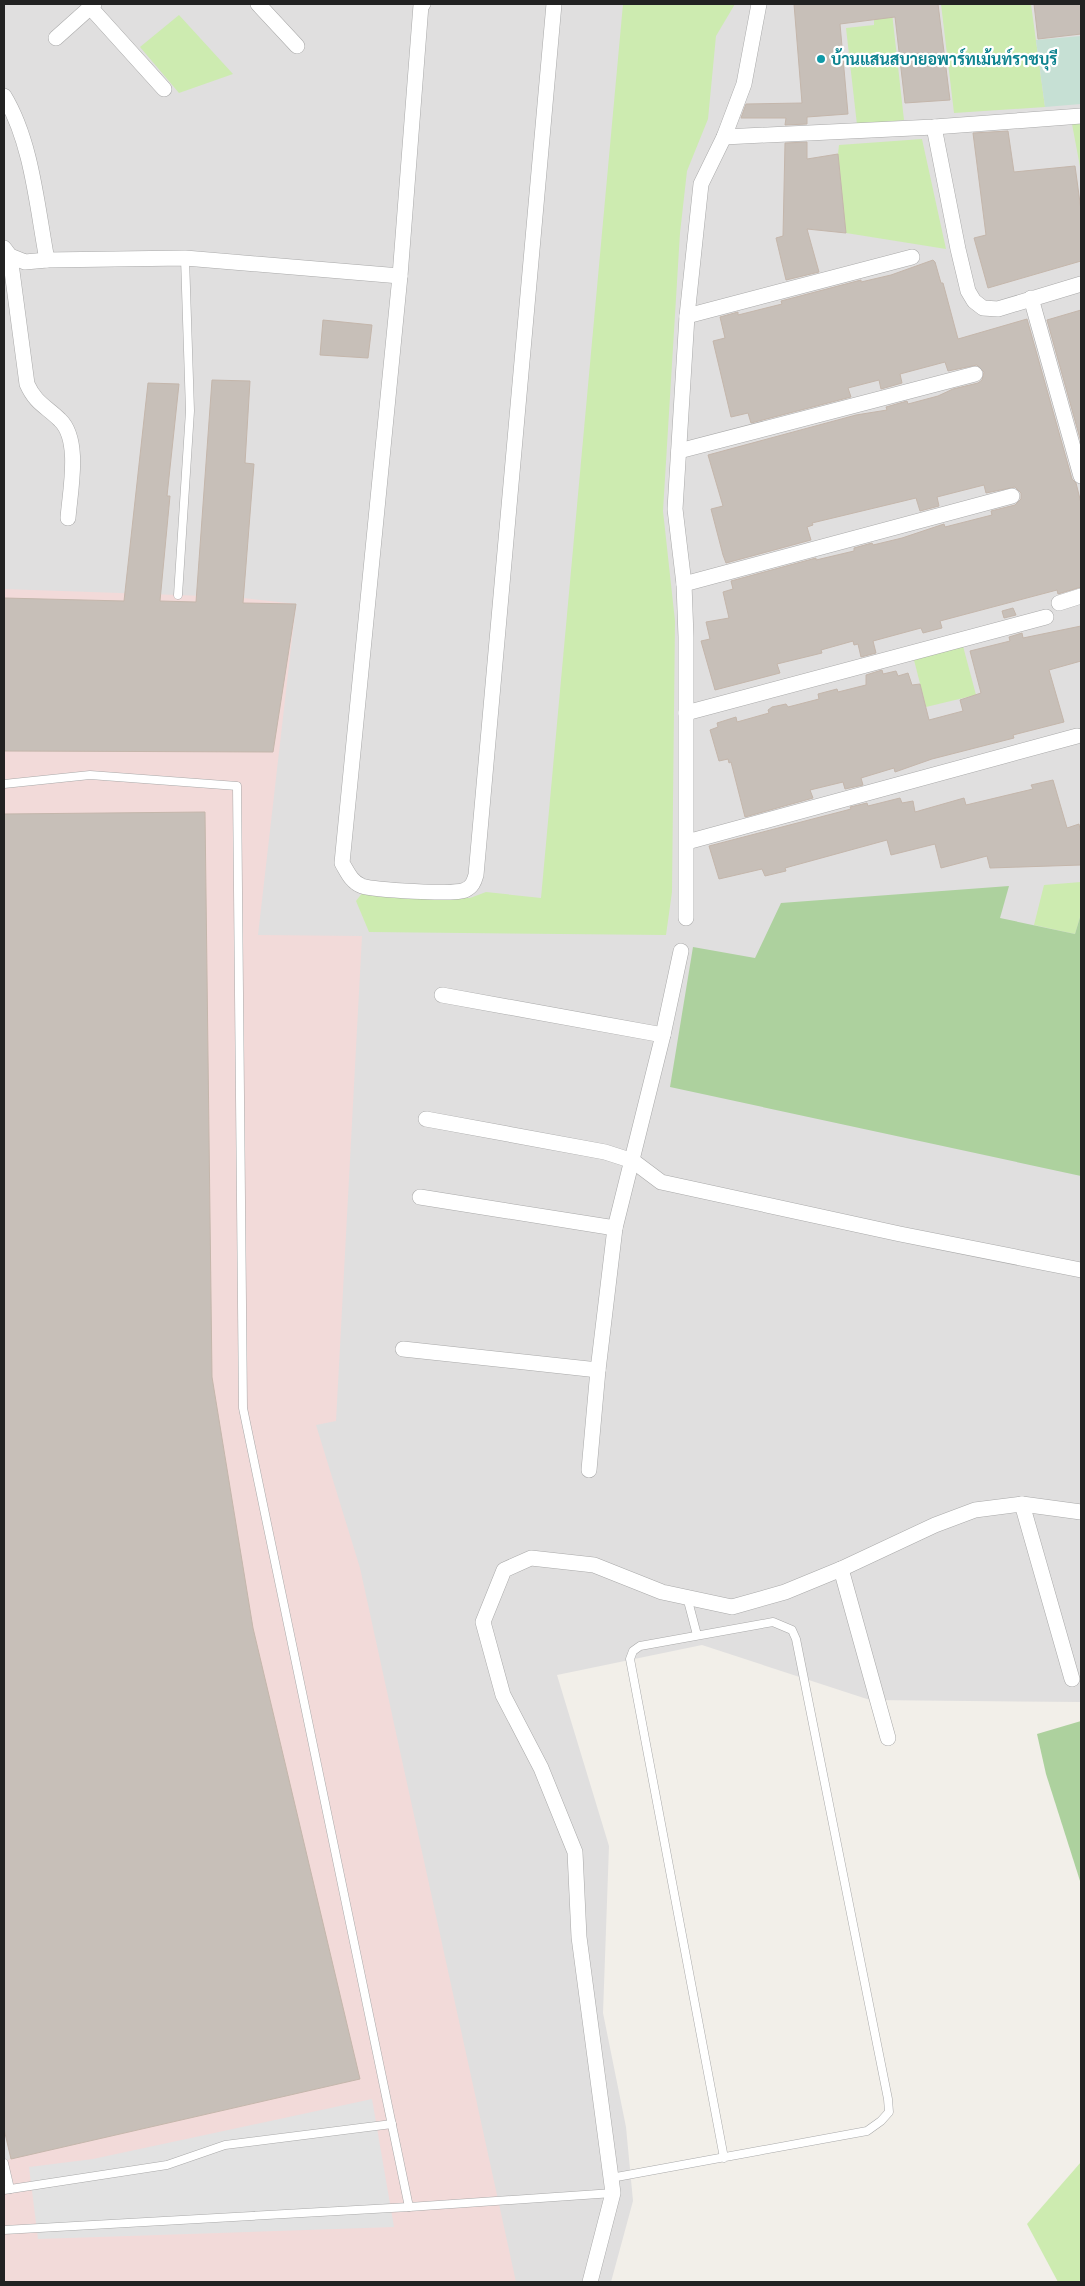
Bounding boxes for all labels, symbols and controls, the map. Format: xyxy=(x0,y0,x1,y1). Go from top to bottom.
place label: บ้านแสนสบายอพาร์ทเม้นท์ราชบุรี xyxy=(831,48,1058,71)
marker: บ้านแสนสบายอพาร์ทเม้นท์ราชบุรี xyxy=(815,53,827,65)

